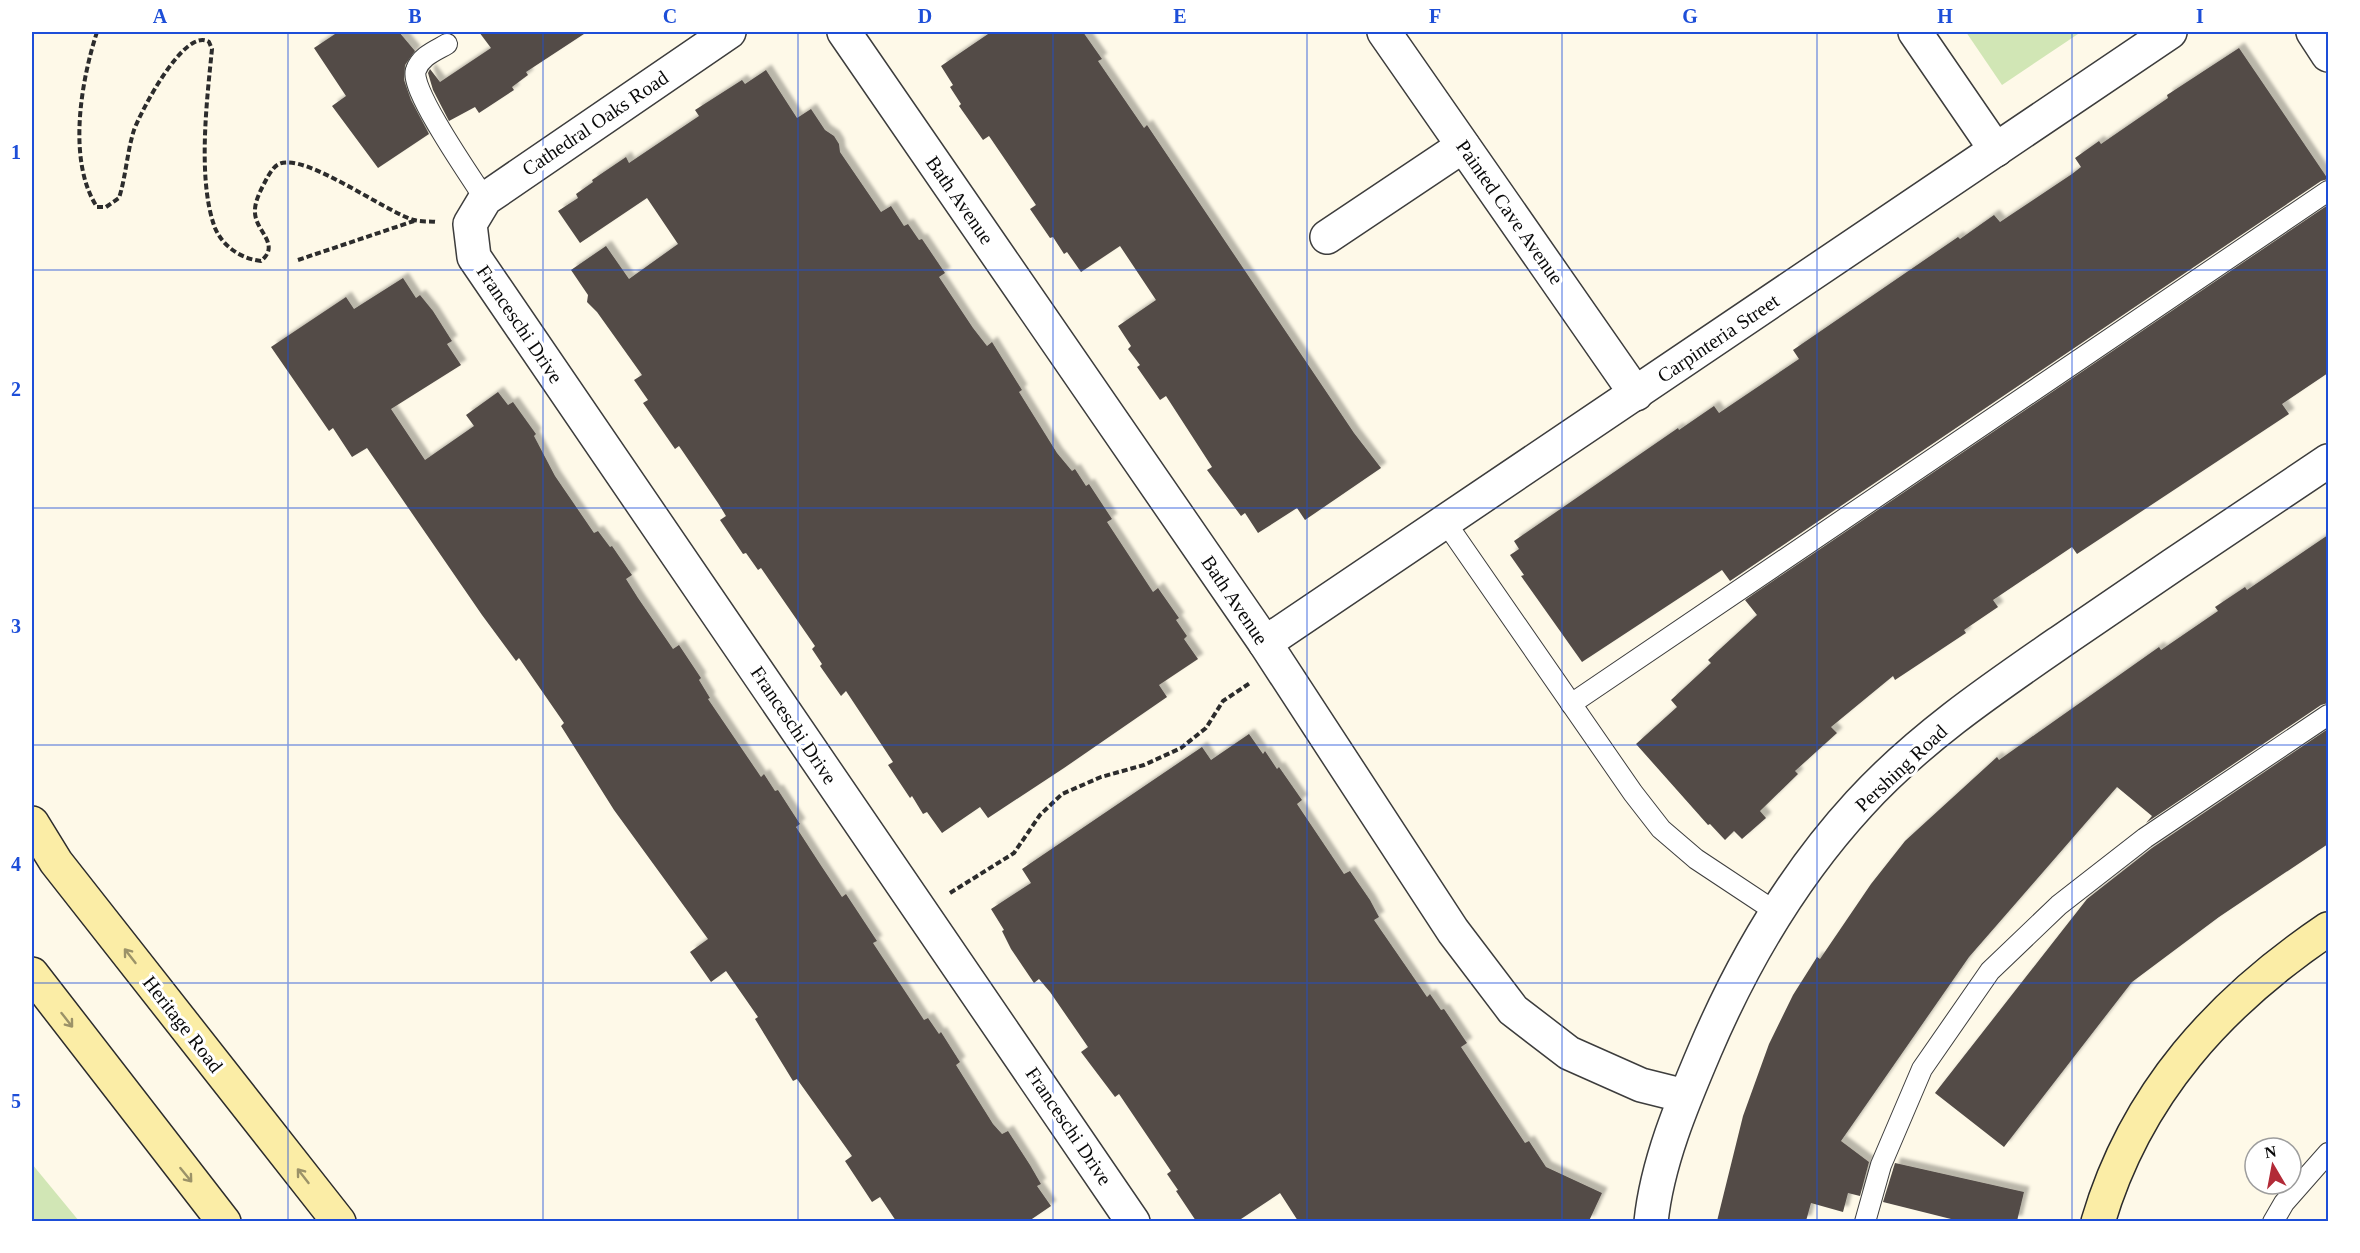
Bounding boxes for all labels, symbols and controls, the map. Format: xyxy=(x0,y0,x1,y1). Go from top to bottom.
text: A xyxy=(153,5,168,27)
text: B xyxy=(408,5,422,27)
text: C xyxy=(663,5,677,27)
text: D xyxy=(918,5,932,27)
text: E xyxy=(1173,5,1187,27)
text: F xyxy=(1429,5,1441,27)
text: G xyxy=(1682,5,1698,27)
text: H xyxy=(1937,5,1953,27)
text: I xyxy=(2196,5,2204,27)
street label: Cathedral Oaks Road xyxy=(518,66,672,180)
street label: Painted Cave Avenue xyxy=(1452,136,1568,288)
text: 1 xyxy=(11,141,21,163)
street label: Bath Avenue xyxy=(922,152,998,248)
street label: Franceschi Drive xyxy=(473,261,568,387)
street label: Carpinteria Street xyxy=(1653,289,1784,388)
text: 2 xyxy=(11,378,21,400)
street label: Bath Avenue xyxy=(1197,551,1273,649)
text: 3 xyxy=(11,615,21,637)
street label: Franceschi Drive xyxy=(747,662,842,788)
street label: Pershing Road xyxy=(1851,720,1952,817)
text: 4 xyxy=(11,853,21,875)
one-way arrow xyxy=(124,948,137,964)
street label: Heritage Road xyxy=(138,971,227,1077)
one-way arrow xyxy=(61,1012,74,1028)
street label: Franceschi Drive xyxy=(1022,1063,1117,1189)
text: 5 xyxy=(11,1090,21,1112)
north arrow xyxy=(2243,1136,2303,1196)
text: N xyxy=(2263,1142,2278,1161)
one-way arrow xyxy=(180,1166,193,1182)
one-way arrow xyxy=(296,1168,309,1184)

